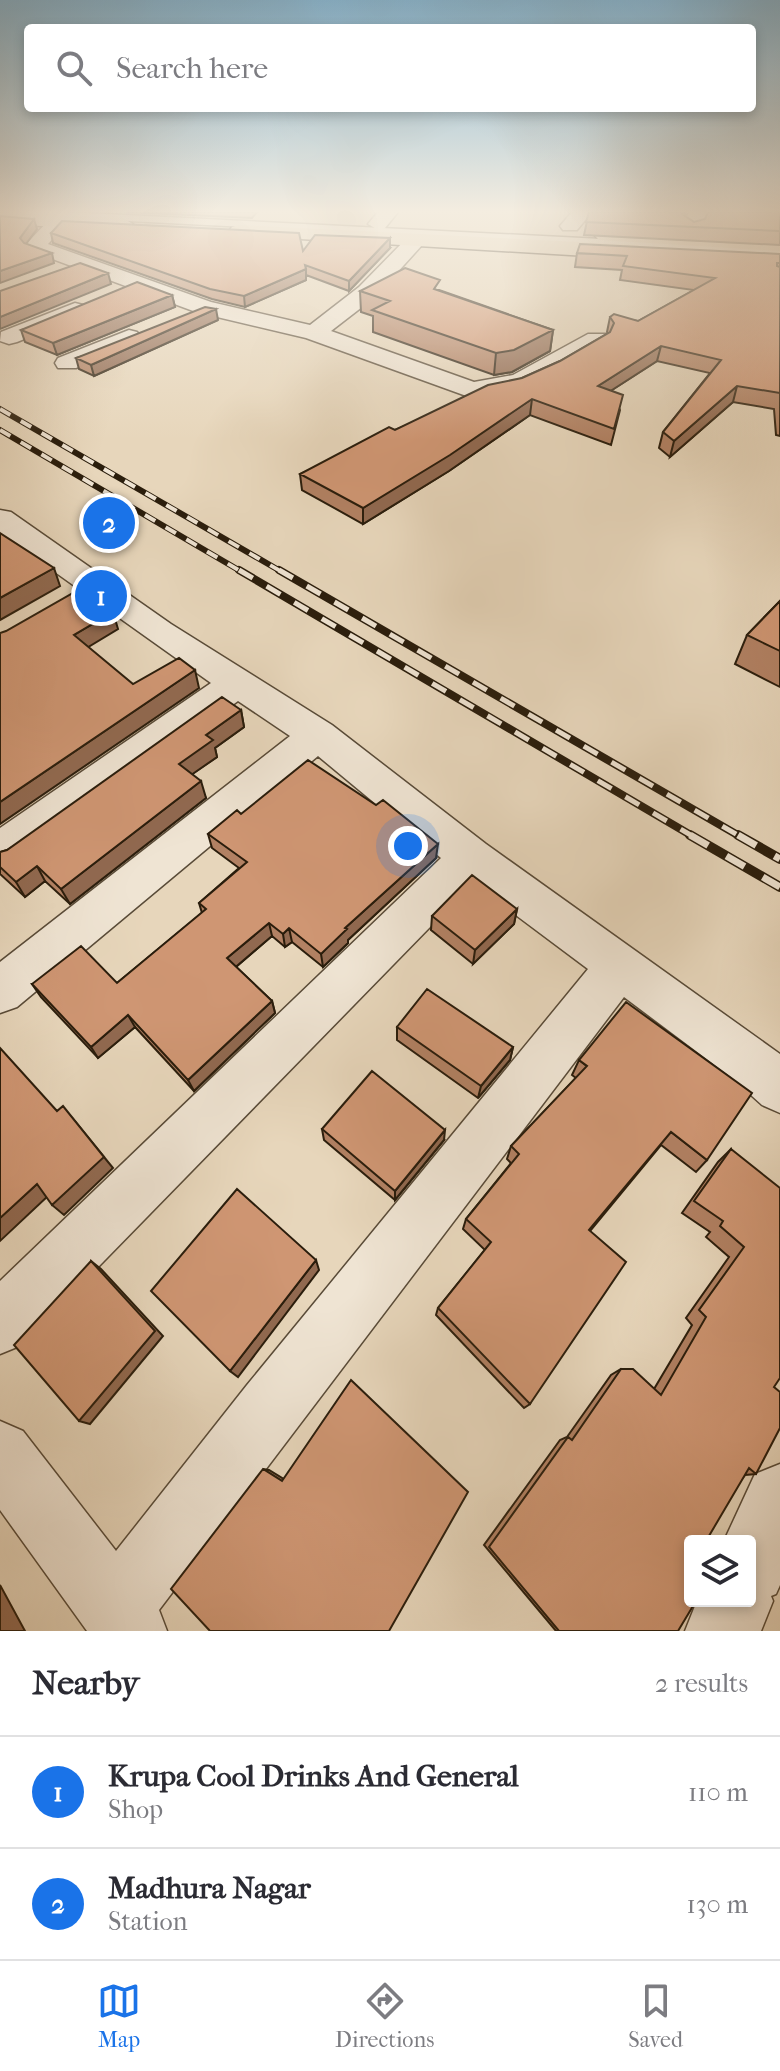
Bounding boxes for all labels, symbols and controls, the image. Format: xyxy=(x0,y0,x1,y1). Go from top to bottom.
search box xyxy=(24,24,756,112)
icon: search xyxy=(52,46,96,90)
text: Search here xyxy=(116,51,268,86)
pin: 2 xyxy=(83,493,135,553)
pin: 1 xyxy=(75,566,127,626)
your location xyxy=(388,826,428,866)
map controls xyxy=(684,1535,756,1607)
button: layers xyxy=(684,1535,756,1607)
text: Nearby xyxy=(32,1663,139,1703)
text: 2 results xyxy=(655,1668,748,1699)
text: Krupa Cool Drinks And General xyxy=(108,1759,519,1794)
text: 1 xyxy=(53,1777,63,1808)
text: 110 m xyxy=(688,1777,748,1808)
text: Shop xyxy=(108,1794,163,1825)
text: Madhura Nagar xyxy=(108,1871,311,1906)
text: 2 xyxy=(51,1889,65,1920)
text: 130 m xyxy=(687,1889,748,1920)
text: Station xyxy=(108,1906,188,1937)
tab: Map xyxy=(97,1979,141,2053)
tab: Directions xyxy=(335,1979,434,2053)
tab: Saved xyxy=(628,1979,683,2053)

